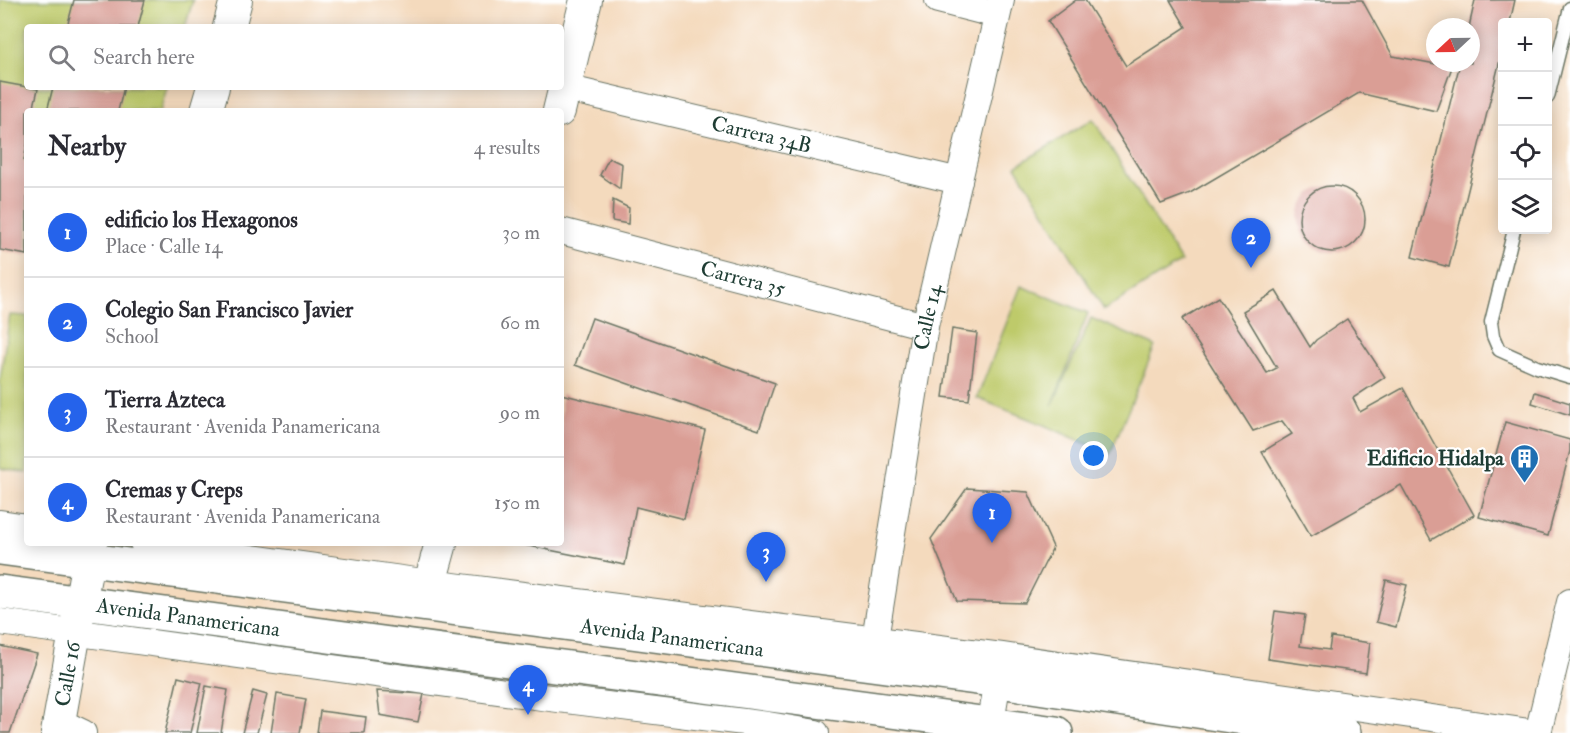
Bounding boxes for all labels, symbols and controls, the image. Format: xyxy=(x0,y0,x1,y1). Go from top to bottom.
north arrow xyxy=(1426,18,1480,72)
map controls xyxy=(1498,18,1552,234)
button: + xyxy=(1498,18,1552,72)
search box xyxy=(24,24,564,90)
icon: search xyxy=(45,41,78,74)
text: Search here xyxy=(93,43,195,71)
button: − xyxy=(1498,72,1552,126)
street label: Carrera 34B xyxy=(709,110,814,159)
button: locate xyxy=(1498,126,1552,180)
text: Nearby xyxy=(48,131,126,163)
text: 4 results xyxy=(474,135,540,160)
button: layers xyxy=(1498,180,1552,234)
text: edificio los Hexagonos xyxy=(105,206,298,234)
pin: 2 xyxy=(1232,218,1270,268)
text: 1 xyxy=(64,220,71,245)
text: 30 m xyxy=(502,220,540,245)
text: Place · Calle 14 xyxy=(105,234,222,259)
street label: Carrera 35 xyxy=(698,254,789,303)
street label: Calle 14 xyxy=(908,280,948,352)
text: Colegio San Francisco Javier xyxy=(105,296,353,324)
text: 2 xyxy=(62,310,73,335)
text: 60 m xyxy=(500,310,540,335)
text: School xyxy=(105,324,159,349)
text: Tierra Azteca xyxy=(105,386,225,414)
text: 3 xyxy=(64,400,71,425)
text: 90 m xyxy=(500,400,540,425)
text: Restaurant · Avenida Panamericana xyxy=(105,414,380,439)
your location xyxy=(1079,441,1108,470)
building icon: Edificio Hidalpa xyxy=(1509,442,1541,484)
place label: Edificio Hidalpa xyxy=(1367,445,1505,472)
text: Cremas y Creps xyxy=(105,476,243,504)
text: 4 xyxy=(62,490,73,515)
text: 150 m xyxy=(494,490,540,515)
pin: 1 xyxy=(972,494,1012,543)
text: Restaurant · Avenida Panamericana xyxy=(105,504,380,529)
pin: 3 xyxy=(746,532,786,582)
street label: Avenida Panamericana xyxy=(94,591,282,643)
street label: Avenida Panamericana xyxy=(578,612,766,663)
street label: Calle 16 xyxy=(48,638,87,709)
pin: 4 xyxy=(508,666,548,715)

